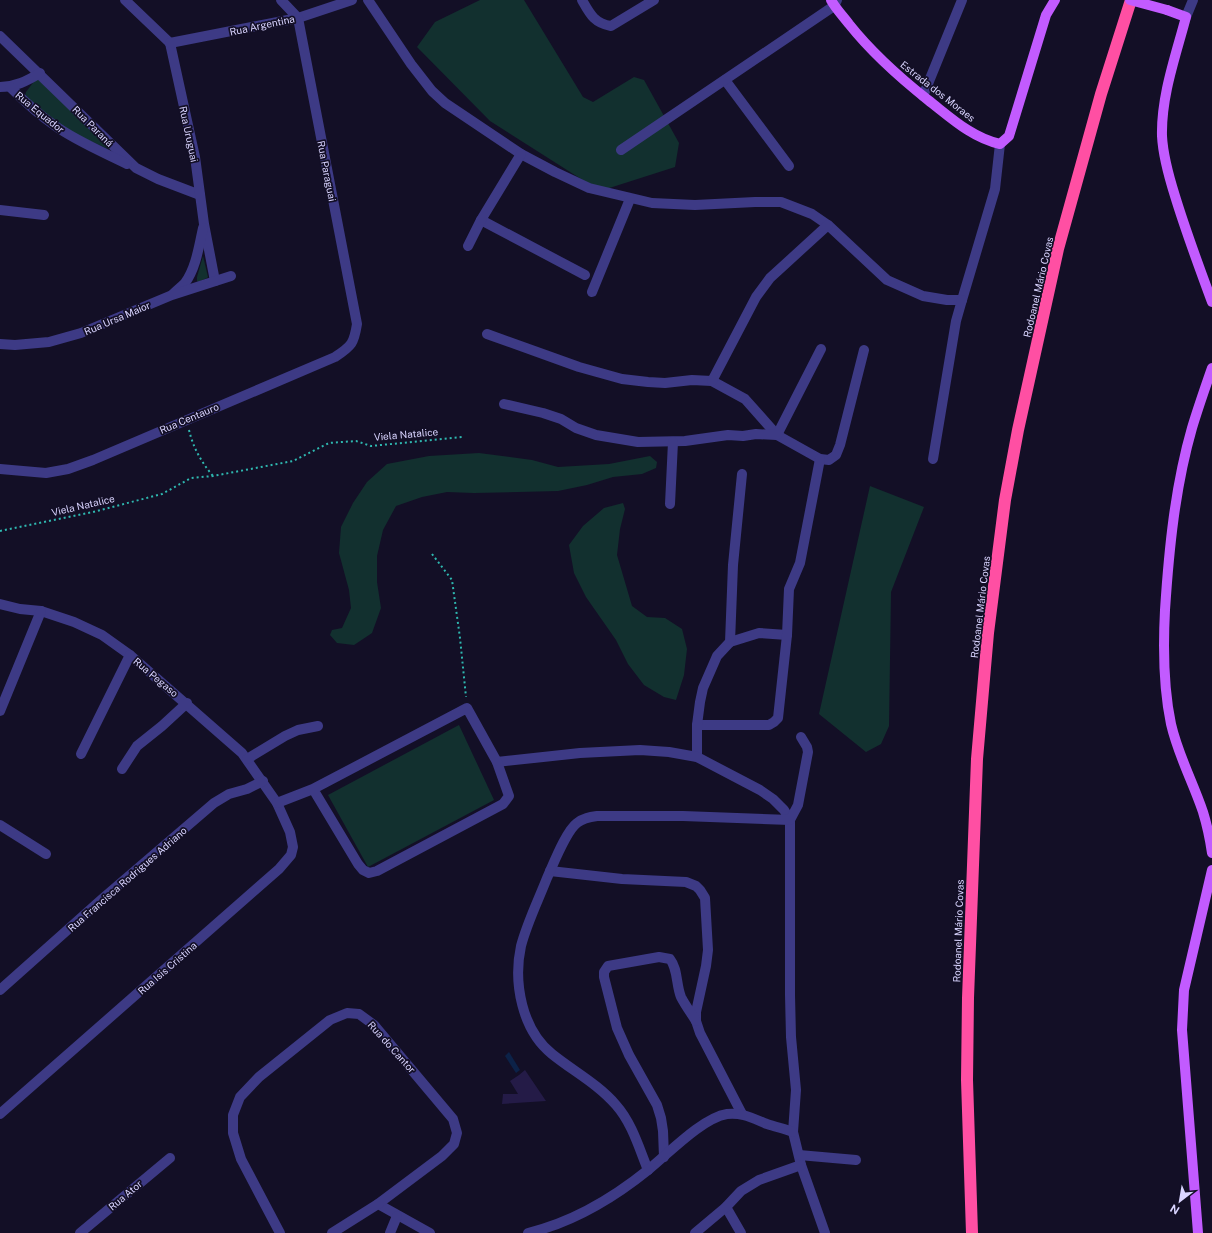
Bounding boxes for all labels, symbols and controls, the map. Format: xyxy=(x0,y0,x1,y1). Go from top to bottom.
street label: Rua Argentina xyxy=(228,12,296,38)
street label: Estrada dos Moraes xyxy=(898,58,978,124)
street label: Rua Equador xyxy=(13,89,67,135)
street label: Rua Paraná xyxy=(70,103,116,149)
street label: Rua Uruguai xyxy=(177,105,201,163)
street label: Rua Paraguai xyxy=(315,140,339,202)
street label: Rodoanel Mário Covas xyxy=(1021,236,1055,338)
street label: Rua Ursa Maior xyxy=(82,299,152,337)
street label: Rua Centauro xyxy=(158,400,221,436)
street label: Viela Natalice xyxy=(373,425,439,443)
street label: Viela Natalice xyxy=(50,492,116,518)
street label: Rodoanel Mário Covas xyxy=(968,555,992,659)
street label: Rua Pegaso xyxy=(131,655,181,699)
street label: Rua Francisca Rodrigues Adriano xyxy=(65,824,189,934)
street label: Rodoanel Mário Covas xyxy=(950,879,966,983)
street label: Rua Isis Cristina xyxy=(135,939,199,997)
street label: Rua do Cantor xyxy=(366,1019,418,1075)
street label: Rua Ator xyxy=(106,1177,144,1213)
north arrow xyxy=(1160,1181,1200,1221)
text: N xyxy=(1168,1202,1182,1217)

